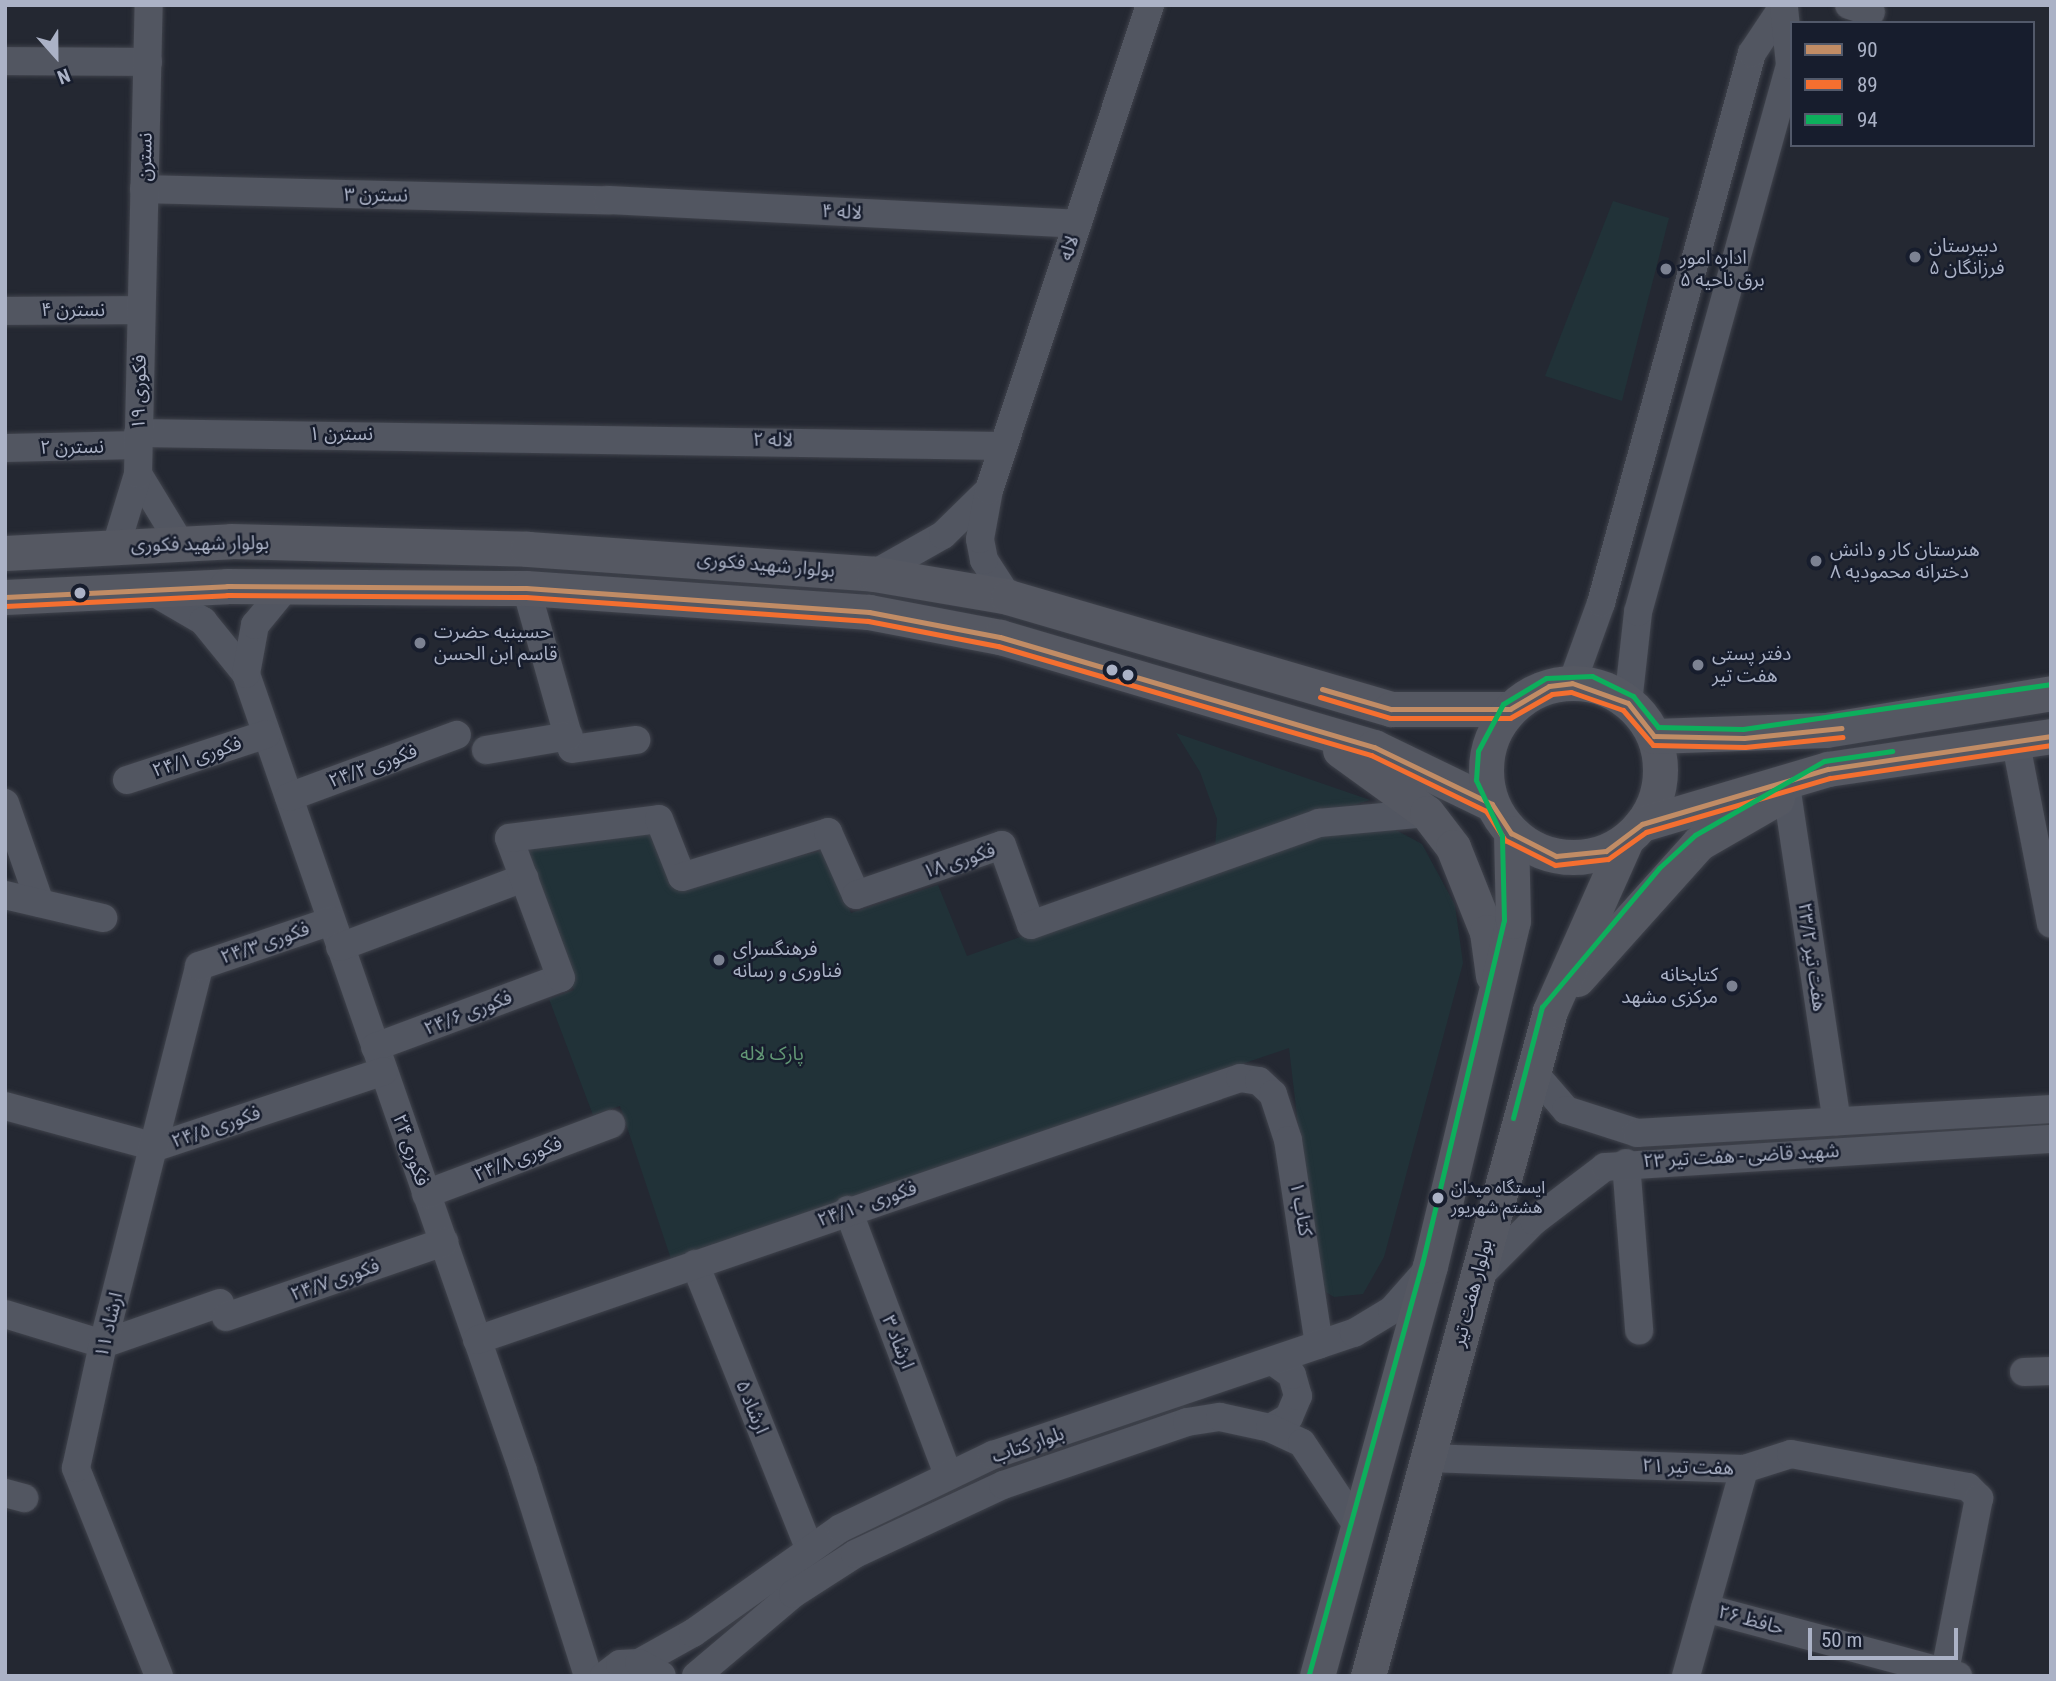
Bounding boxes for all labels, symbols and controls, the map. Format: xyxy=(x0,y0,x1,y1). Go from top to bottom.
north arrow xyxy=(21,21,91,91)
legend xyxy=(1790,21,2035,147)
text: 90 xyxy=(1857,38,1878,62)
text: N xyxy=(54,63,73,89)
text: 89 xyxy=(1857,73,1878,97)
text: 94 xyxy=(1857,108,1878,132)
street label: نسترن xyxy=(133,132,157,182)
street label: نسترن ۳ xyxy=(344,183,408,207)
street label: لاله ۴ xyxy=(821,200,863,224)
street label: لاله xyxy=(1054,232,1084,264)
place label: دبیرستان فرزانگان ۵ xyxy=(1929,235,2005,279)
place label: اداره امور برق ناحیه ۵ xyxy=(1680,247,1765,291)
marker: دبیرستان فرزانگان ۵ xyxy=(1907,249,1923,265)
marker: اداره امور برق ناحیه ۵ xyxy=(1658,261,1674,277)
street label: نسترن ۴ xyxy=(41,299,105,321)
street label: فکوری ۱۹ xyxy=(127,354,151,430)
street label: نسترن ۱ xyxy=(309,423,373,445)
street label: لاله ۲ xyxy=(753,428,793,452)
street label: نسترن ۲ xyxy=(40,435,104,459)
street label: بولوار شهید فکوری xyxy=(131,531,269,557)
place label: هنرستان کار و دانش دخترانه محمودیه ۸ xyxy=(1830,539,1980,583)
street label: بولوار شهید فکوری xyxy=(696,548,836,582)
marker: هنرستان کار و دانش دخترانه محمودیه ۸ xyxy=(1808,553,1824,569)
unlabelled marker xyxy=(73,586,87,600)
place label: حسینیه حضرت قاسم ابن الحسن xyxy=(434,621,557,665)
marker: حسینیه حضرت قاسم ابن الحسن xyxy=(412,635,428,651)
place label: دفتر پستی هفت تیر xyxy=(1712,643,1791,687)
marker: دفتر پستی هفت تیر xyxy=(1690,657,1706,673)
unlabelled marker xyxy=(1105,663,1119,677)
unlabelled marker xyxy=(1121,668,1135,682)
street label: فکوری ۲۴/۱ xyxy=(149,732,245,782)
street label: فکوری ۲۴/۲ xyxy=(326,739,420,793)
street label: فکوری ١٨ xyxy=(920,839,998,883)
street label: هفت تیر ۲۳/۲ xyxy=(1793,901,1831,1013)
street label: فکوری ۲۴/۳ xyxy=(218,917,312,969)
place label: فرهنگسرای فناوری و رسانه xyxy=(733,938,842,982)
marker: فرهنگسرای فناوری و رسانه xyxy=(711,952,727,968)
place label: کتابخانه مرکزی مشهد xyxy=(1621,964,1718,1008)
marker: کتابخانه مرکزی مشهد xyxy=(1724,978,1740,994)
street label: فکوری ۲۴/۶ xyxy=(421,986,515,1040)
park label: پارک لاله xyxy=(740,1043,804,1065)
street label: فکوری ۲۴/۵ xyxy=(169,1101,263,1153)
street label: فکوری ۲۴ xyxy=(388,1111,434,1189)
street label: فکوری ۲۴/۸ xyxy=(471,1132,565,1186)
street label: شهید قاضی - هفت تیر ۲۳ xyxy=(1642,1139,1840,1173)
street label: فکوری ۲۴/۱۰ xyxy=(814,1176,920,1232)
place label: ایستگاه میدان هشتم شهریور xyxy=(1451,1178,1545,1218)
street label: کتاب ۱ xyxy=(1285,1180,1317,1238)
marker: ایستگاه میدان هشتم شهریور xyxy=(1431,1191,1445,1205)
street label: بولوار هفت تیر xyxy=(1447,1237,1497,1349)
street label: فکوری ۲۴/۷ xyxy=(288,1254,382,1306)
street label: ارشاد ۱۱ xyxy=(90,1290,128,1360)
street label: ارشاد ۳ xyxy=(877,1312,919,1372)
street label: ارشاد ۵ xyxy=(731,1377,773,1437)
street label: بلوار کتاب xyxy=(989,1422,1067,1468)
street label: هفت تیر ۲۱ xyxy=(1642,1454,1734,1480)
street label: حافظ ۲۶ xyxy=(1716,1600,1786,1640)
scale bar xyxy=(1811,1614,1962,1658)
text: 50 m xyxy=(1821,1628,1862,1652)

